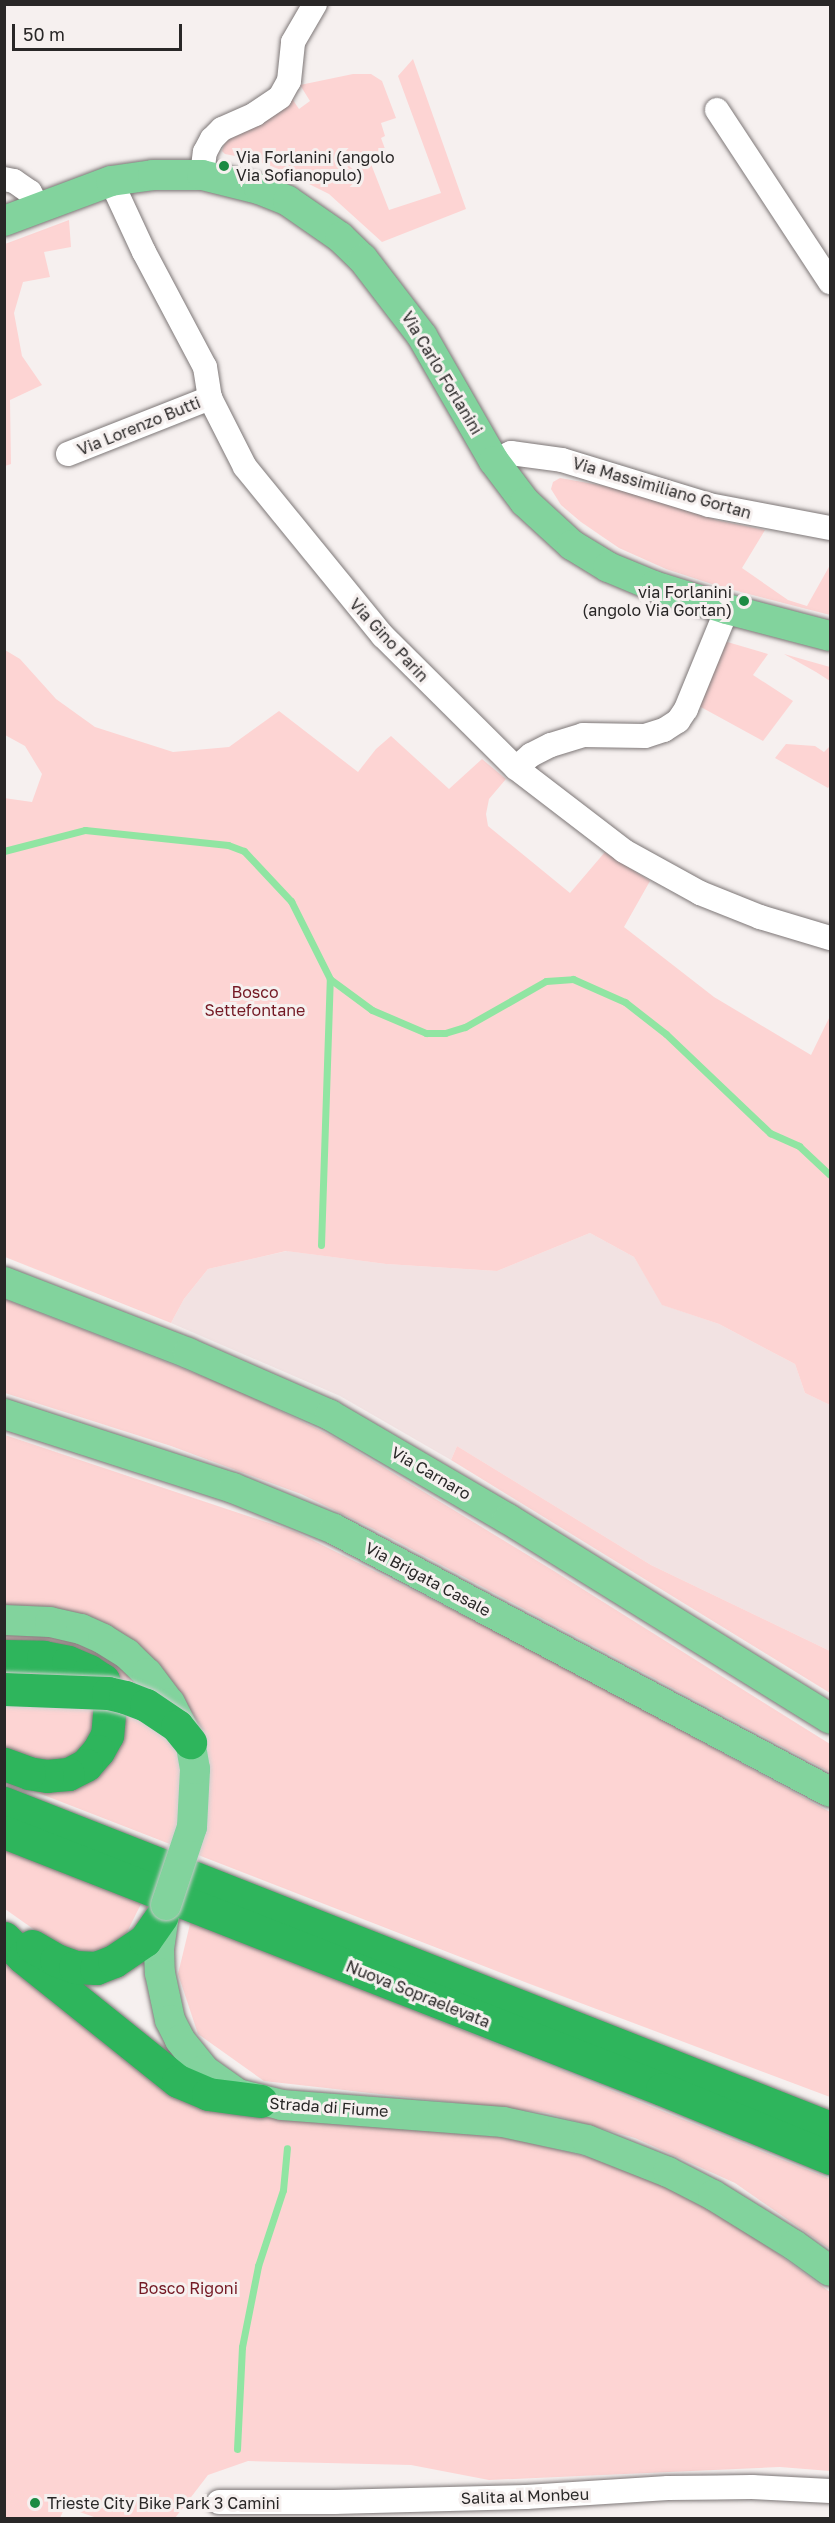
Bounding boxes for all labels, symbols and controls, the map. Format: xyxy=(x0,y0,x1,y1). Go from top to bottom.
scale bar xyxy=(15,12,184,50)
text: 50 m xyxy=(23,23,65,45)
place label: Via Forlanini (angolo Via Sofianopulo) xyxy=(236,147,395,185)
marker: Via Forlanini (angolo Via Sofianopulo) xyxy=(217,159,231,173)
street label: Via Carlo Forlanini xyxy=(398,308,486,438)
street label: Via Lorenzo Butti xyxy=(75,393,203,459)
street label: Via Massimiliano Gortan xyxy=(570,453,754,523)
place label: via Forlanini (angolo Via Gortan) xyxy=(582,582,732,620)
street label: Via Gino Parin xyxy=(346,594,432,686)
marker: via Forlanini (angolo Via Gortan) xyxy=(737,594,751,608)
park label: Bosco Settefontane xyxy=(205,982,305,1020)
street label: Via Carnaro xyxy=(388,1442,474,1504)
street label: Via Brigata Casale xyxy=(362,1538,494,1620)
street label: Nuova Sopraelevata xyxy=(343,1956,493,2032)
street label: Strada di Fiume xyxy=(269,2093,389,2121)
park label: Bosco Rigoni xyxy=(138,2278,238,2298)
street label: Salita al Monbeu xyxy=(461,2484,589,2508)
place label: Trieste City Bike Park 3 Camini xyxy=(47,2493,280,2513)
marker: Trieste City Bike Park 3 Camini xyxy=(28,2496,42,2510)

